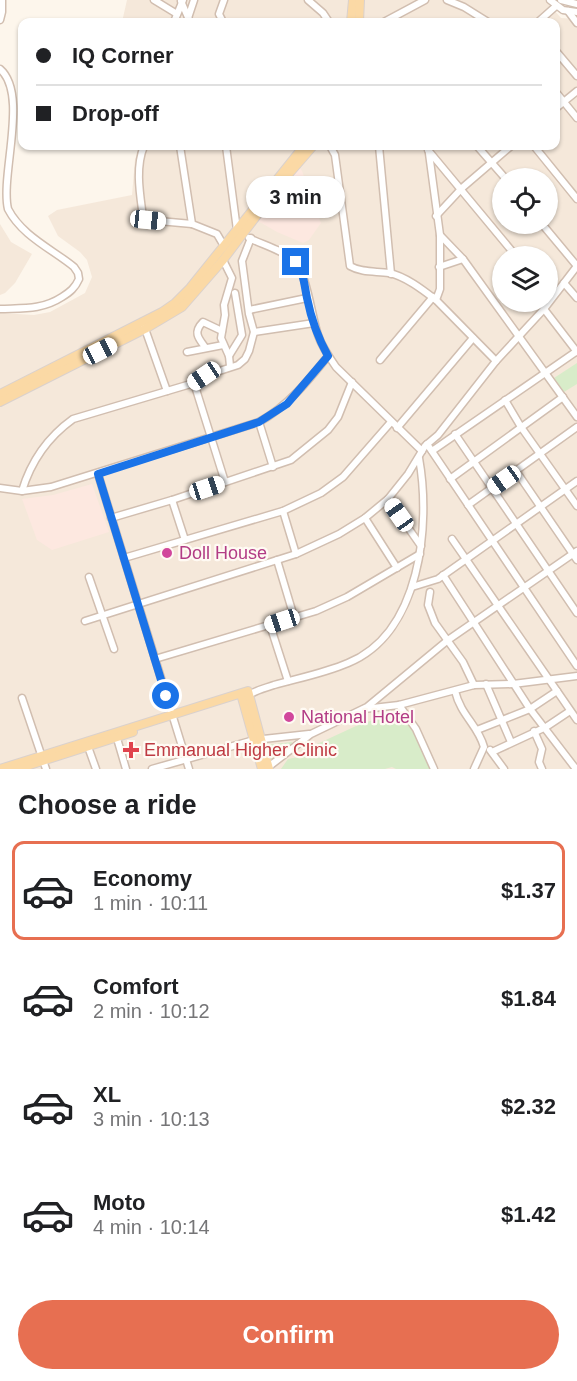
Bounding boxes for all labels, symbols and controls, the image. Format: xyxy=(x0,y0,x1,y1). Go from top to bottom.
text: IQ Corner xyxy=(72,43,173,68)
text: Drop-off xyxy=(72,101,159,126)
map controls xyxy=(492,168,558,312)
button: locate xyxy=(492,168,558,234)
callout: 3 min xyxy=(246,175,346,217)
text: 3 min xyxy=(269,186,322,208)
car xyxy=(129,209,167,231)
button: layers xyxy=(492,246,558,312)
route end xyxy=(282,248,309,275)
car xyxy=(80,335,120,367)
car xyxy=(184,358,224,394)
car xyxy=(484,462,524,498)
car xyxy=(187,474,227,502)
car xyxy=(381,495,417,535)
place label: Doll House xyxy=(179,543,267,563)
marker: Doll House xyxy=(160,546,174,560)
car xyxy=(262,607,302,635)
route start xyxy=(152,682,179,709)
place label: National Hotel xyxy=(301,707,414,727)
marker: National Hotel xyxy=(282,710,296,724)
place label: Emmanual Higher Clinic xyxy=(144,740,337,760)
marker: Emmanual Higher Clinic xyxy=(122,741,140,759)
text: Choose a ride xyxy=(18,790,197,820)
icon: car xyxy=(21,864,75,918)
text: Economy xyxy=(93,866,192,891)
text: $1.37 xyxy=(501,878,556,903)
text: 1 min · 10:11 xyxy=(93,892,208,914)
icon: car xyxy=(21,972,75,1026)
text: Comfort xyxy=(93,974,179,999)
text: $1.84 xyxy=(501,986,556,1011)
text: 2 min · 10:12 xyxy=(93,1000,210,1022)
icon: car xyxy=(21,1080,75,1134)
text: XL xyxy=(93,1082,121,1107)
text: $2.32 xyxy=(501,1094,556,1119)
text: 3 min · 10:13 xyxy=(93,1108,210,1130)
icon: car xyxy=(21,1188,75,1242)
text: Moto xyxy=(93,1190,146,1215)
text: $1.42 xyxy=(501,1202,556,1227)
text: 4 min · 10:14 xyxy=(93,1216,210,1238)
button: Confirm xyxy=(18,1300,559,1369)

